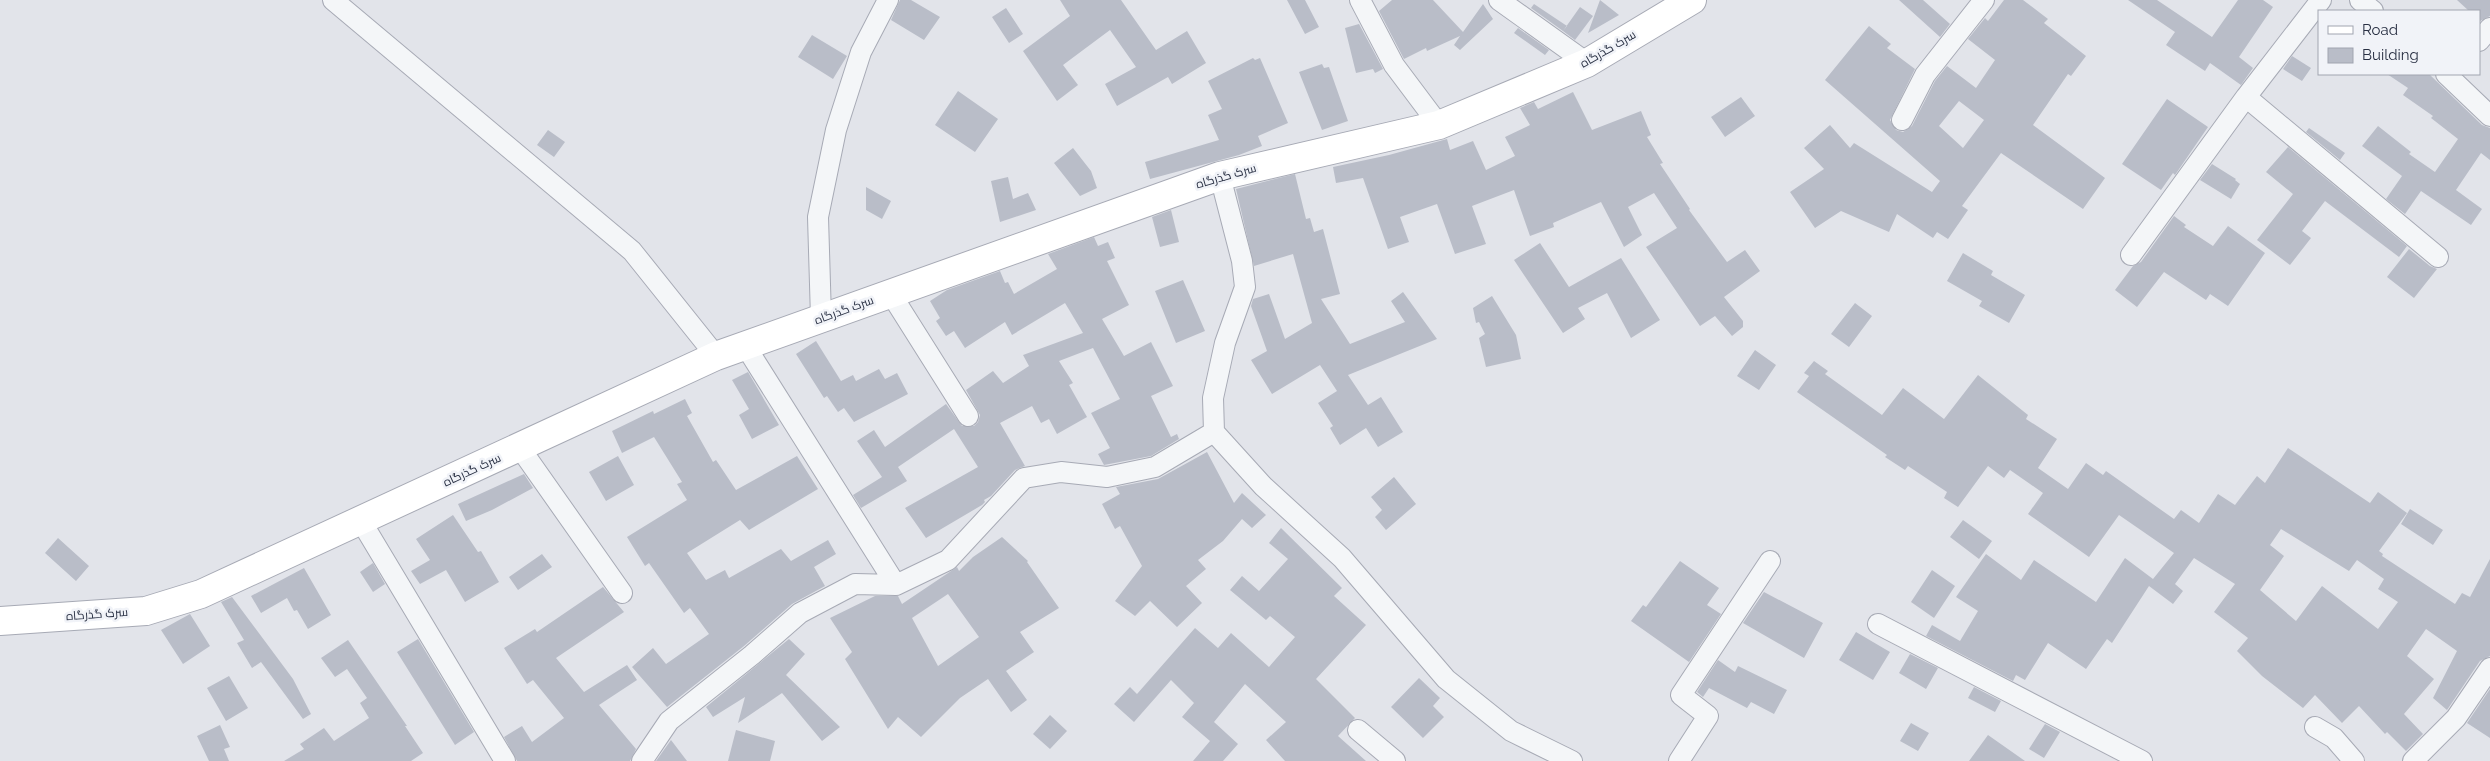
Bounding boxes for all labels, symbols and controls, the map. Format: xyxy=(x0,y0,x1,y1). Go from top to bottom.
legend xyxy=(2318,10,2480,75)
text: Road xyxy=(2362,21,2398,39)
street label: سرک گذرگاه xyxy=(1578,27,1638,71)
text: Building xyxy=(2362,46,2419,64)
street label: سرک گذرگاه xyxy=(1194,161,1258,191)
street label: سرک گذرگاه xyxy=(812,293,876,327)
street label: سرک گذرگاه xyxy=(441,451,503,489)
street label: سرک گذرگاه xyxy=(66,605,128,623)

